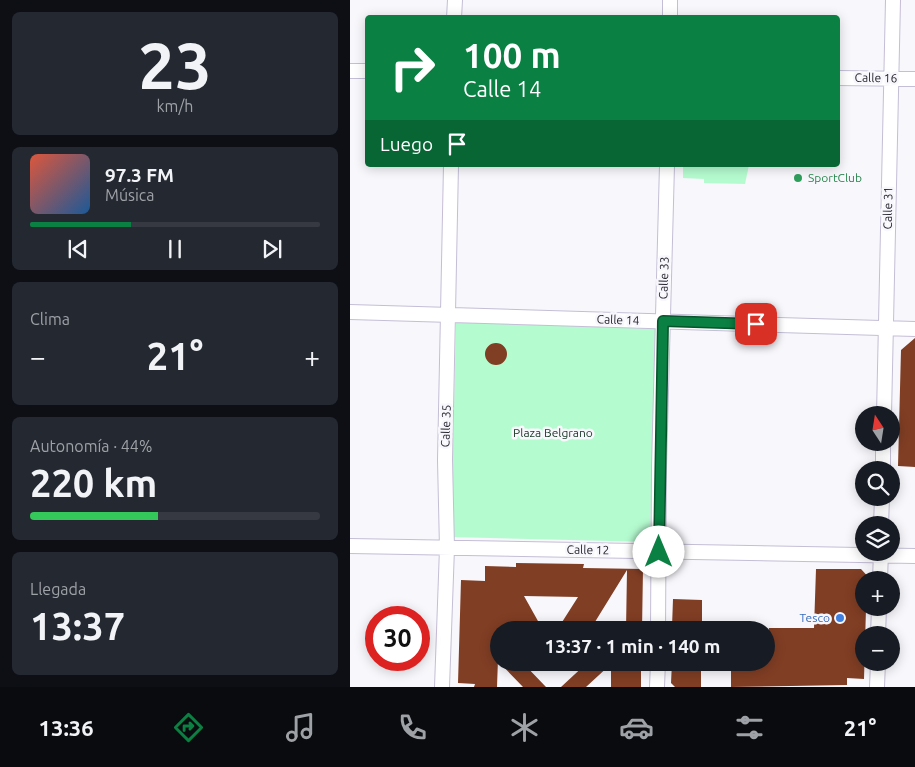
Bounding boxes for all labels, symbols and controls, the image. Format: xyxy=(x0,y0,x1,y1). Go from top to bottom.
text: 23 xyxy=(138,28,212,101)
icon: right xyxy=(380,35,445,100)
text: 100 m xyxy=(463,35,561,75)
street label: Calle 16 xyxy=(855,71,898,84)
text: Calle 14 xyxy=(463,76,541,101)
text: km/h xyxy=(157,97,193,115)
icon: arrive xyxy=(443,130,471,158)
text: Luego xyxy=(380,133,433,155)
text: 97.3 FM xyxy=(105,164,174,186)
place label: SportClub xyxy=(808,171,862,184)
marker: SportClub xyxy=(792,172,804,184)
text: Música xyxy=(105,186,155,204)
street label: Calle 31 xyxy=(881,187,894,229)
icon: previous xyxy=(64,235,92,263)
icon: pause xyxy=(161,235,189,263)
icon: next xyxy=(258,235,286,263)
street label: Calle 33 xyxy=(656,256,671,300)
pin xyxy=(735,303,777,345)
text: Clima xyxy=(30,310,70,328)
icon: arrive xyxy=(742,310,770,338)
street label: Calle 14 xyxy=(596,312,640,327)
text: 21° xyxy=(147,335,203,377)
text: − xyxy=(30,341,46,372)
text: + xyxy=(304,341,320,372)
street label: Calle 35 xyxy=(438,404,453,448)
north arrow xyxy=(855,406,900,451)
map controls xyxy=(855,406,900,671)
park label: Plaza Belgrano xyxy=(513,426,593,439)
text: Autonomía · 44% xyxy=(30,437,152,455)
button: search xyxy=(855,461,900,506)
text: 220 km xyxy=(30,462,157,504)
button: layers xyxy=(855,516,900,561)
position arrow xyxy=(632,525,684,577)
street label: Calle 12 xyxy=(567,543,609,556)
button: + xyxy=(855,571,900,616)
text: Llegada xyxy=(30,580,86,598)
text: 13:37 xyxy=(30,605,125,647)
speed limit sign: 30 xyxy=(365,606,430,671)
place label: Tesco xyxy=(800,611,830,624)
marker: Tesco xyxy=(834,612,846,624)
button: − xyxy=(855,626,900,671)
text: 13:37 · 1 min · 140 m xyxy=(545,635,720,657)
icon: directions xyxy=(171,710,206,745)
icon: music xyxy=(283,710,318,745)
icon: phone xyxy=(395,710,430,745)
icon: climate xyxy=(507,710,542,745)
icon: car xyxy=(619,710,654,745)
icon: filters xyxy=(732,710,767,745)
text: 13:36 xyxy=(39,715,94,740)
text: 21° xyxy=(844,715,876,740)

